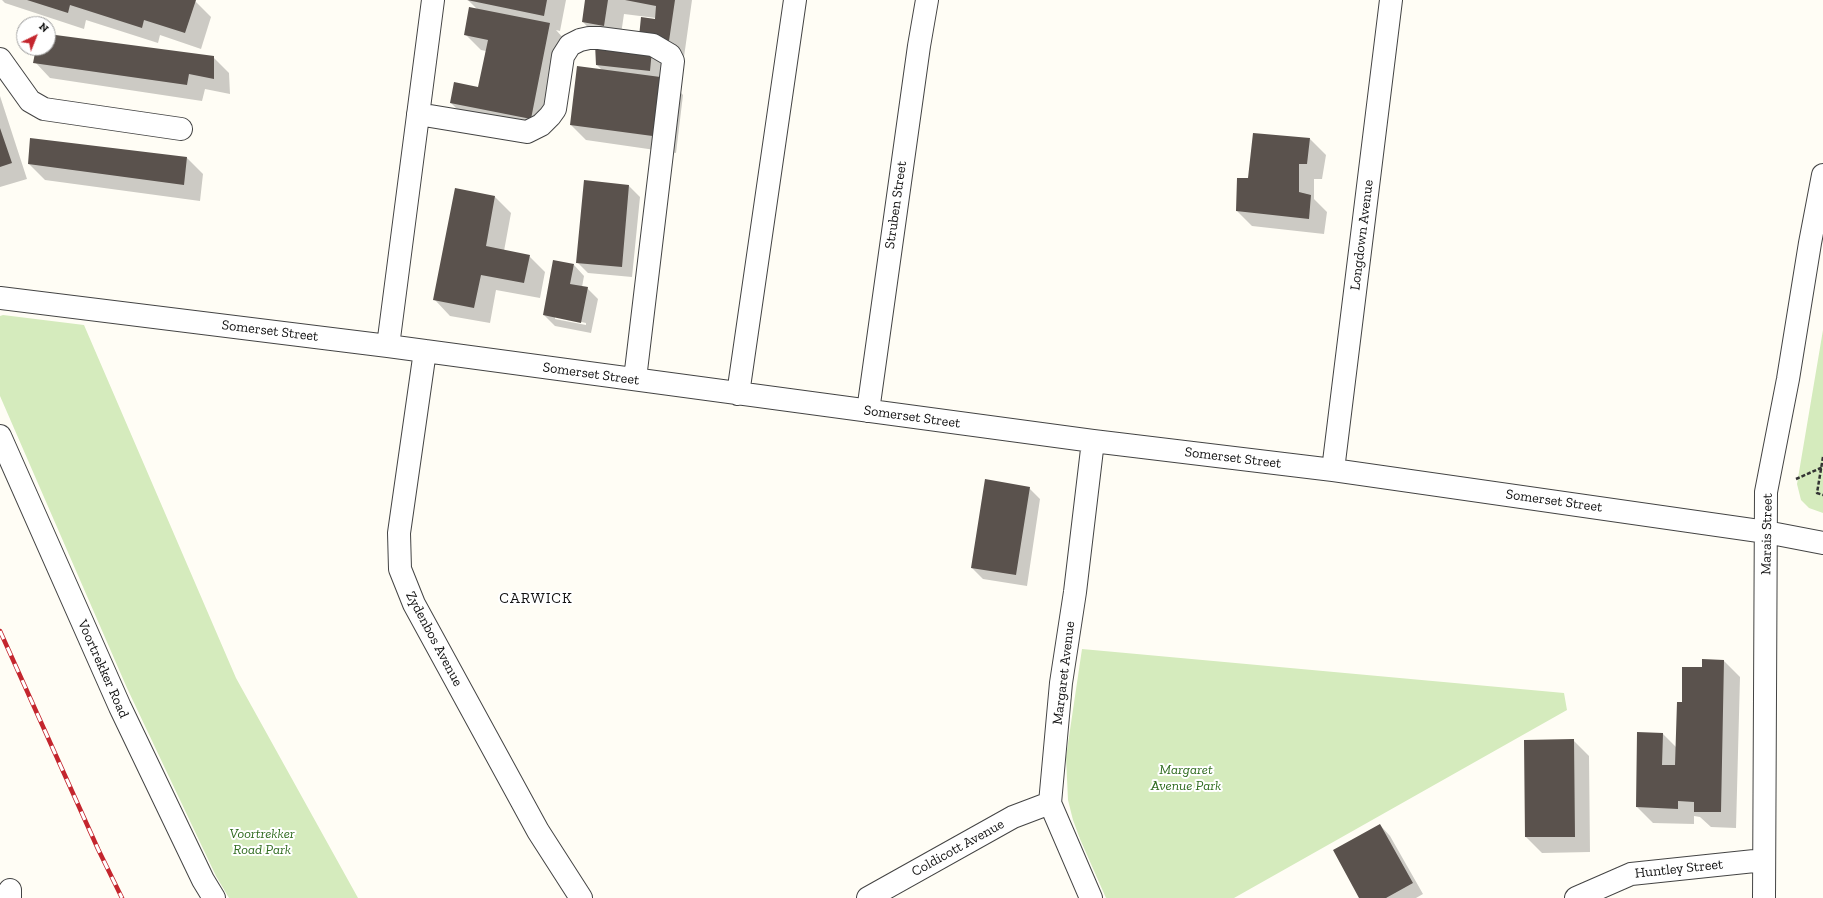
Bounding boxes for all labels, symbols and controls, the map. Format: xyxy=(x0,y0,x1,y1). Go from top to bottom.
north arrow xyxy=(16,16,56,56)
text: N xyxy=(36,20,51,35)
street label: Struben Street xyxy=(882,160,910,250)
street label: Longdown Avenue xyxy=(1347,179,1377,291)
street label: Somerset Street xyxy=(221,317,319,345)
street label: Somerset Street xyxy=(542,359,640,389)
street label: Somerset Street xyxy=(863,402,961,432)
street label: Somerset Street xyxy=(1184,444,1282,472)
street label: Somerset Street xyxy=(1505,486,1603,516)
street label: Marais Street xyxy=(1758,493,1776,575)
street label: Zydenbos Avenue xyxy=(402,589,466,689)
district label: CARWICK xyxy=(499,590,573,608)
street label: Voortrekker Road xyxy=(74,617,132,721)
street label: Margaret Avenue xyxy=(1049,620,1079,726)
park label: Margaret Avenue Park xyxy=(1151,762,1221,794)
street label: Coldicott Avenue xyxy=(909,816,1007,880)
park label: Voortrekker Road Park xyxy=(229,826,295,858)
street label: Huntley Street xyxy=(1634,856,1724,882)

